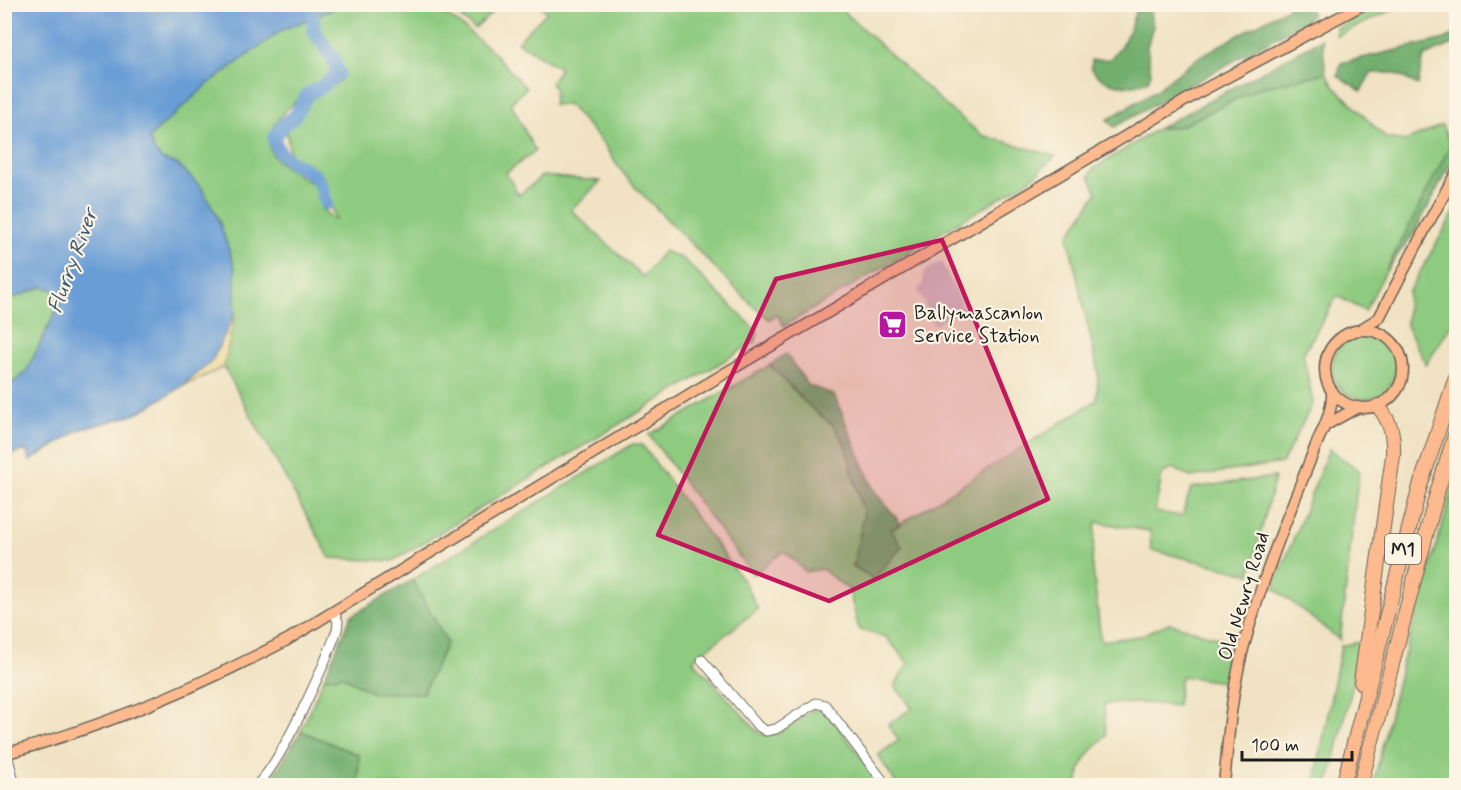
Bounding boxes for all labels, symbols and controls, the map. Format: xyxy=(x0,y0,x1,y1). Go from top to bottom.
water label: Flurry River xyxy=(41,202,106,317)
place label: Ballymascanlon Service Station xyxy=(914,300,1043,350)
supermarket icon: Ballymascanlon Service Station xyxy=(877,308,909,340)
street label: Old Newry Road xyxy=(1212,529,1277,664)
road number: M1 xyxy=(1385,534,1421,564)
scale bar xyxy=(1242,724,1352,762)
text: 100 m xyxy=(1251,734,1299,758)

